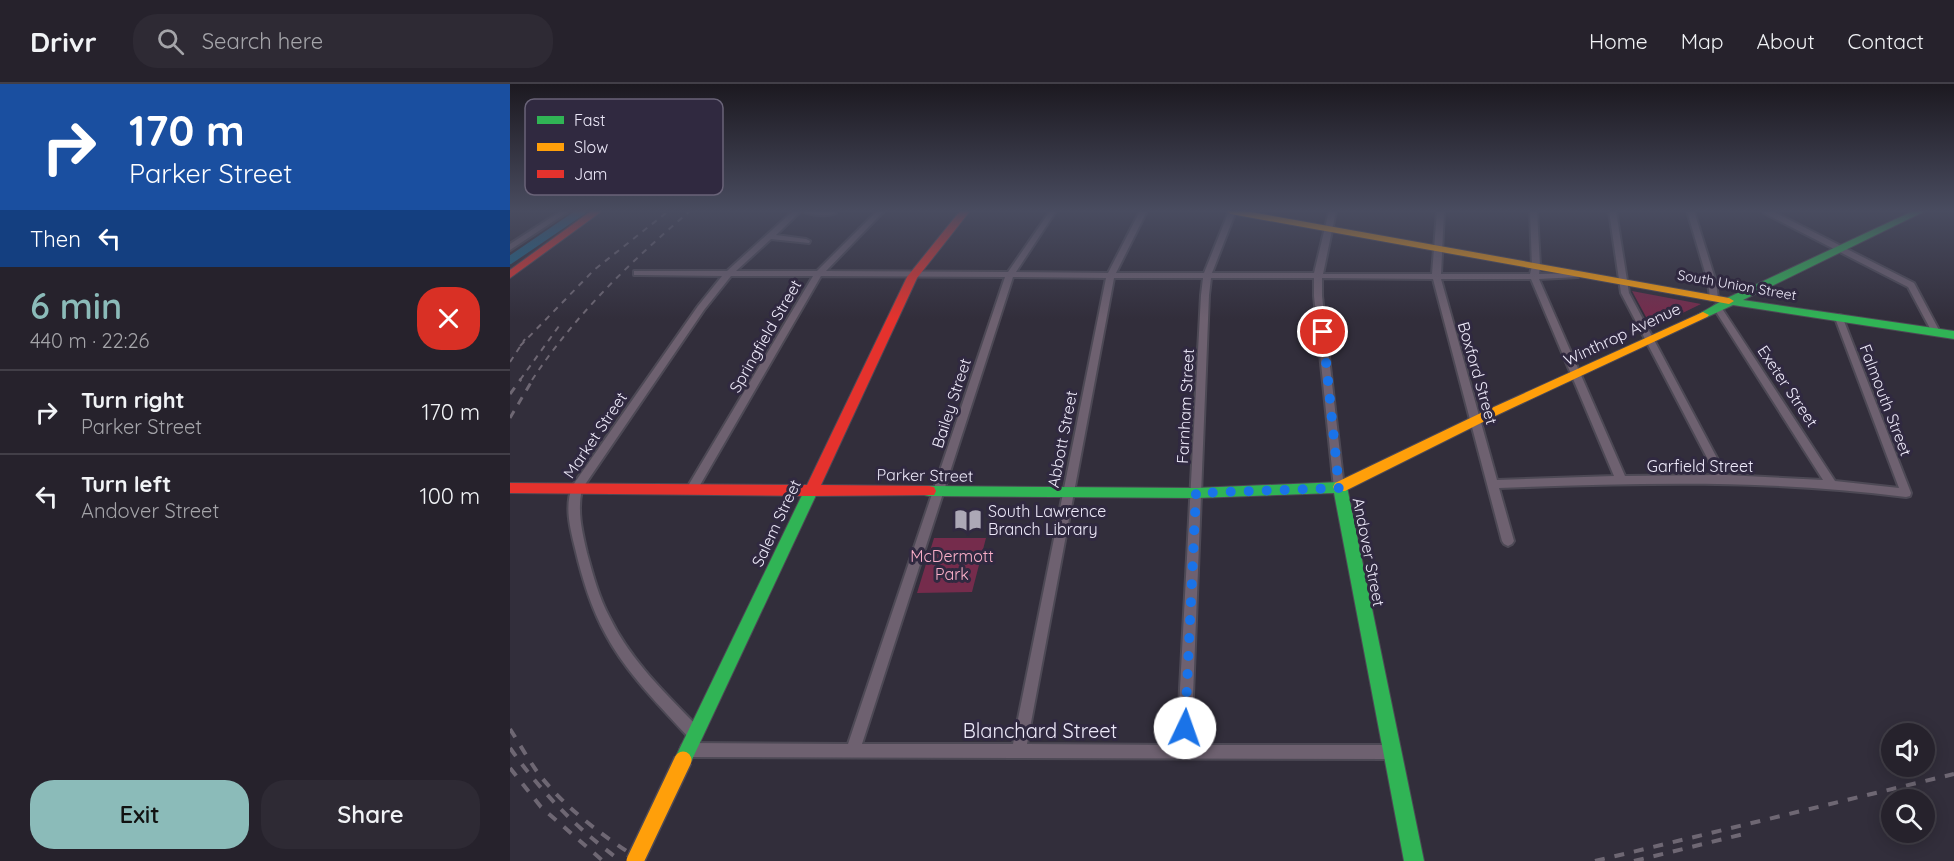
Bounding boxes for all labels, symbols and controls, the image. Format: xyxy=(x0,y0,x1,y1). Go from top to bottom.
search box xyxy=(133,14,553,68)
text: Drivr xyxy=(30,24,97,59)
icon: search xyxy=(154,25,187,58)
text: Search here xyxy=(202,27,323,55)
text: Home xyxy=(1589,28,1648,54)
text: Map xyxy=(1681,28,1724,54)
text: About xyxy=(1757,28,1815,54)
text: Contact xyxy=(1848,28,1924,54)
legend xyxy=(525,99,723,195)
text: 170 m xyxy=(129,104,245,157)
icon: right xyxy=(30,108,108,186)
text: Fast xyxy=(574,110,605,130)
text: Slow xyxy=(574,137,608,157)
text: Parker Street xyxy=(129,156,292,190)
text: Jam xyxy=(574,164,607,184)
icon: left xyxy=(93,222,126,255)
text: Then xyxy=(30,225,81,253)
street label: South Union Street xyxy=(1676,266,1798,304)
street label: Springfield Street xyxy=(725,276,805,396)
text: 6 min xyxy=(30,283,122,328)
button: close xyxy=(417,287,480,350)
street label: Winthrop Avenue xyxy=(1560,298,1684,370)
pin xyxy=(1297,306,1348,357)
icon: arrive xyxy=(1306,315,1339,348)
street label: Boxford Street xyxy=(1454,319,1502,427)
text: 440 m · 22:26 xyxy=(30,328,149,353)
street label: Exeter Street xyxy=(1753,341,1823,431)
street label: Falmouth Street xyxy=(1856,341,1916,459)
street label: Farnham Street xyxy=(1172,348,1198,464)
street label: Bailey Street xyxy=(927,356,975,450)
text: Turn right xyxy=(81,386,185,414)
street label: Market Street xyxy=(559,388,631,482)
street label: Abbott Street xyxy=(1043,389,1081,489)
icon: right xyxy=(30,396,63,429)
text: 170 m xyxy=(421,398,480,426)
text: Parker Street xyxy=(81,414,202,439)
street label: Garfield Street xyxy=(1647,456,1753,476)
street label: Parker Street xyxy=(876,464,974,486)
text: Turn left xyxy=(81,470,171,498)
street label: Salem Street xyxy=(747,476,805,570)
icon: left xyxy=(30,480,63,513)
text: 100 m xyxy=(420,482,480,510)
street label: Andover Street xyxy=(1349,496,1389,608)
text: Andover Street xyxy=(81,498,219,523)
place label: South Lawrence Branch Library xyxy=(988,501,1106,539)
library icon: South Lawrence Branch Library xyxy=(953,505,983,535)
park label: McDermott Park xyxy=(910,546,994,584)
position arrow xyxy=(1153,696,1217,760)
street label: Blanchard Street xyxy=(963,718,1118,743)
map controls xyxy=(1881,723,1935,843)
button: sound xyxy=(1881,723,1935,777)
button: Exit xyxy=(30,780,249,849)
button: Share xyxy=(261,780,480,849)
button: search xyxy=(1881,789,1935,843)

